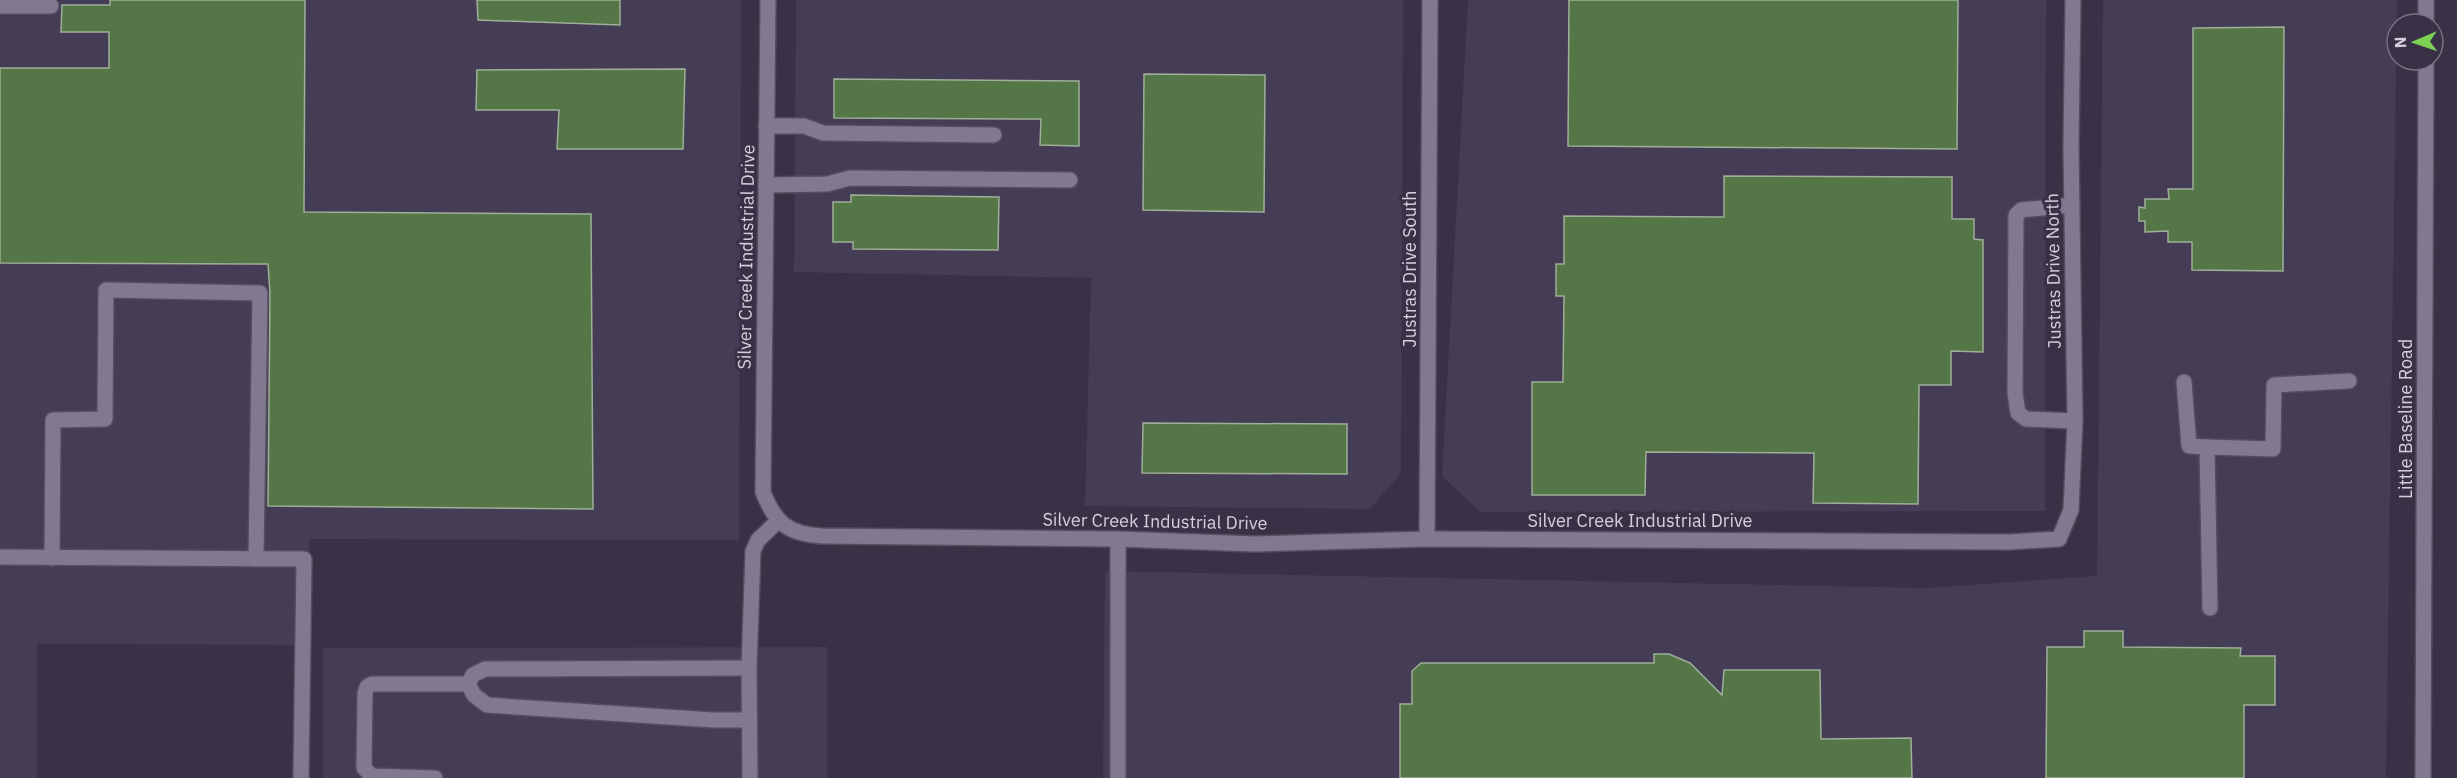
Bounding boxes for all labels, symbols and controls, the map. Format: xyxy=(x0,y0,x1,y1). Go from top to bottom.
north arrow xyxy=(2385,12,2445,72)
text: N xyxy=(2390,36,2410,49)
street label: Silver Creek Industrial Drive xyxy=(733,144,759,370)
street label: Justras Drive South xyxy=(1398,191,1421,347)
street label: Justras Drive North xyxy=(2040,193,2066,349)
street label: Little Baseline Road xyxy=(2394,339,2417,499)
street label: Silver Creek Industrial Drive xyxy=(1042,508,1268,534)
street label: Silver Creek Industrial Drive xyxy=(1528,509,1753,532)

